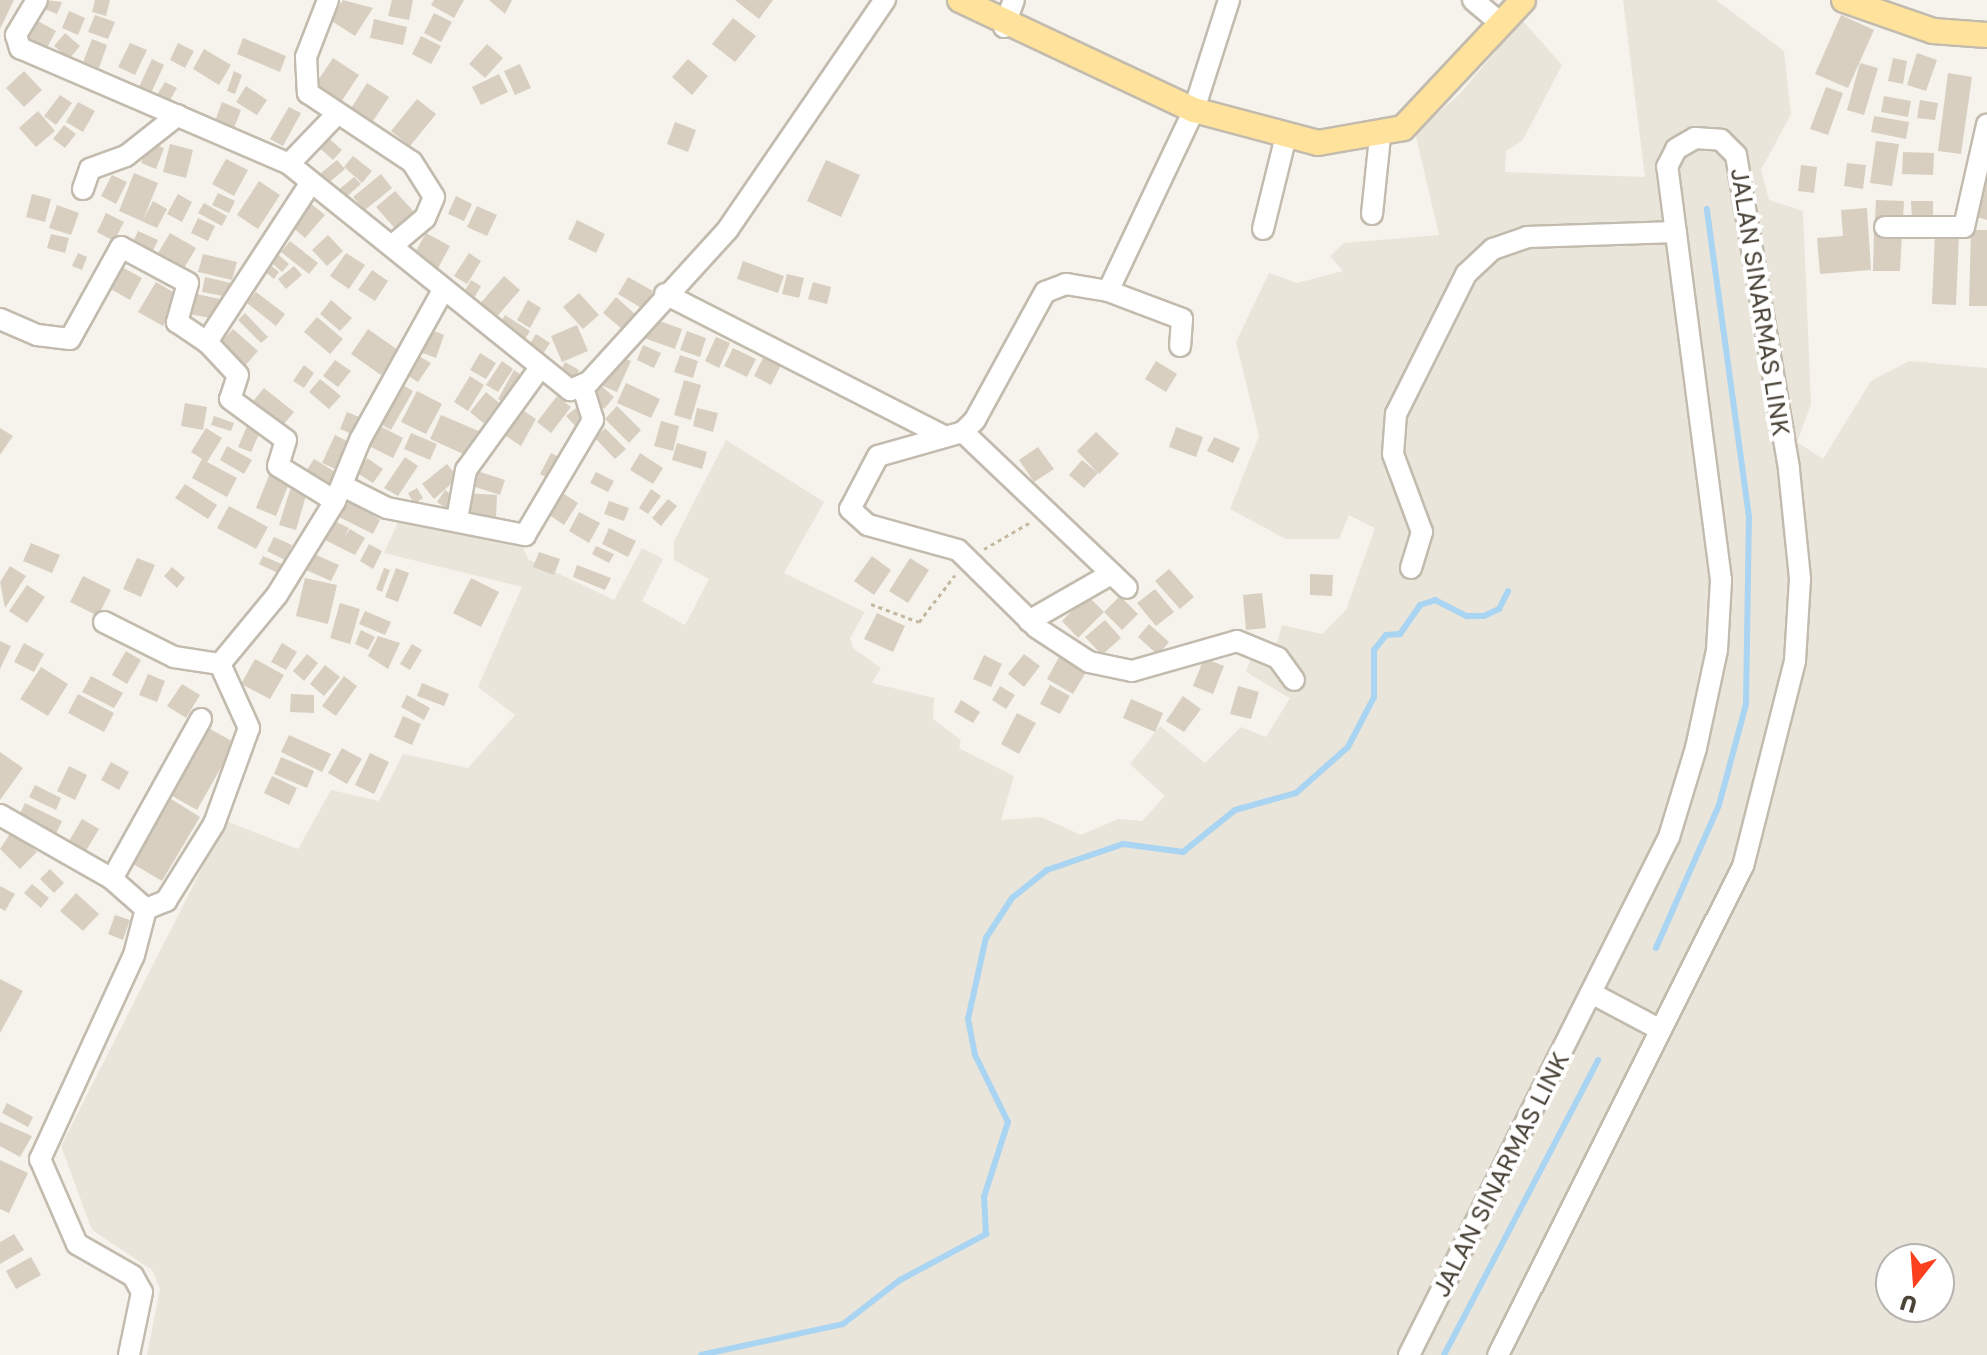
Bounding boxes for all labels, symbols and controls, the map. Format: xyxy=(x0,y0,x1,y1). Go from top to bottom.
street label: JALAN SINARMAS LINK xyxy=(1726,166,1796,438)
street label: JALAN SINARMAS LINK xyxy=(1426,1047,1574,1301)
north arrow xyxy=(1875,1243,1955,1323)
text: U xyxy=(1897,1289,1920,1320)

